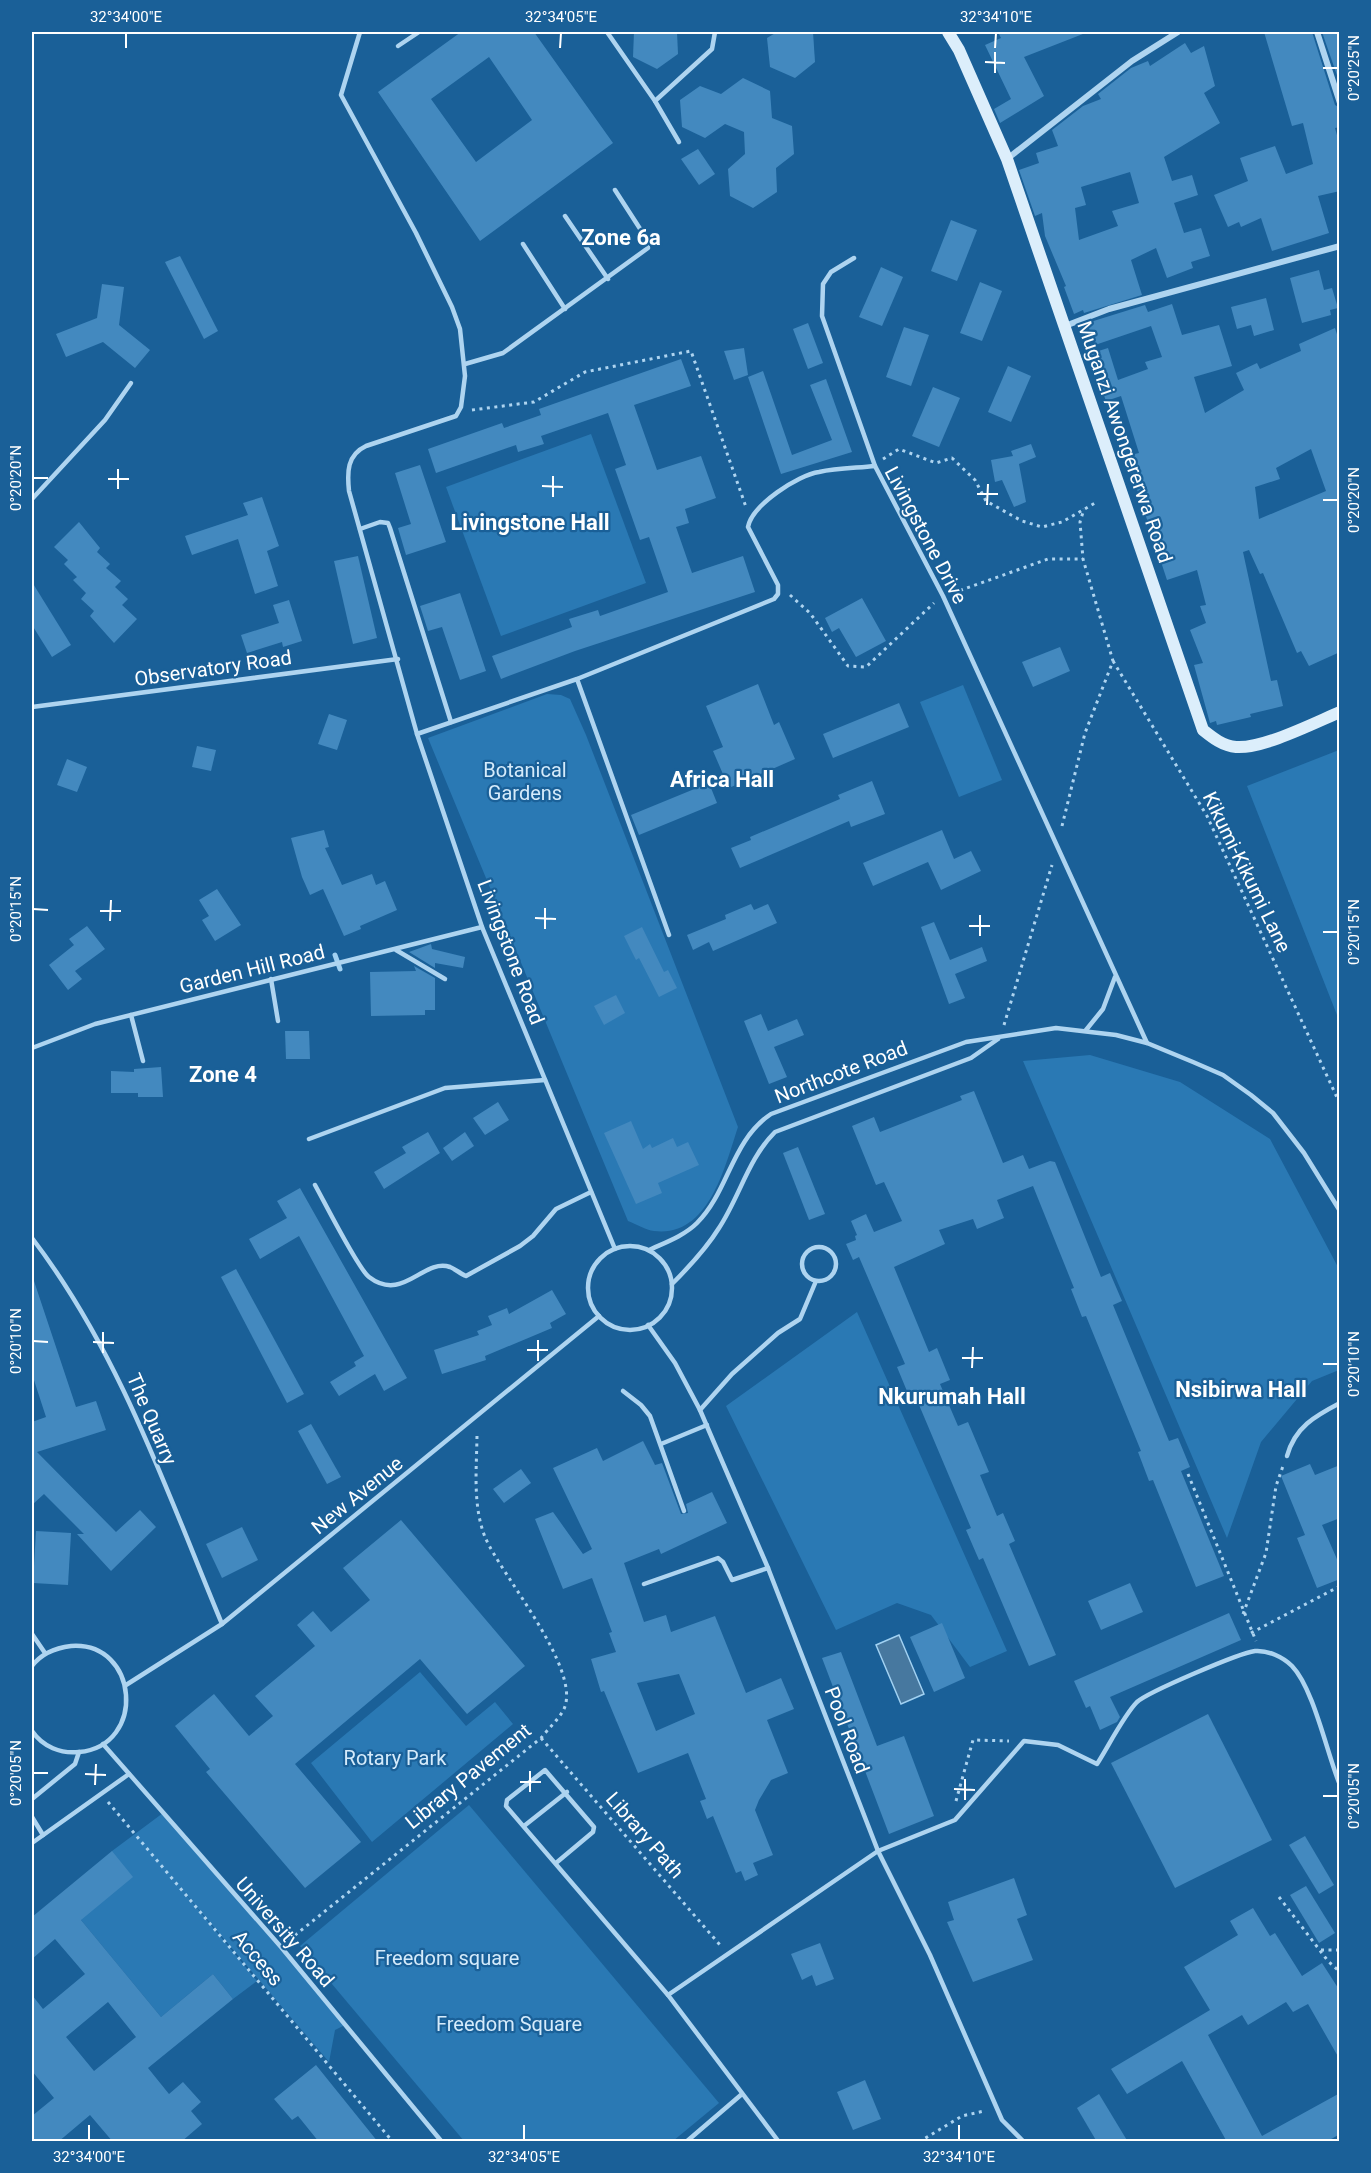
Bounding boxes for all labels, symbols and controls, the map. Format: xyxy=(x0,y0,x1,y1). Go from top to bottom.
text: 32°34'00"E xyxy=(90,8,163,26)
text: 32°34'05"E xyxy=(525,8,598,26)
text: 32°34'10"E xyxy=(960,8,1033,26)
text: 0°20'25"N xyxy=(1345,35,1363,101)
district label: Zone 6a xyxy=(581,225,661,250)
street label: Muganzi Awongererwa Road xyxy=(1072,318,1178,566)
text: 0°20'20"N xyxy=(7,445,25,511)
street label: Livingstone Drive xyxy=(880,462,972,608)
text: 0°20'20"N xyxy=(1345,467,1363,533)
district label: Livingstone Hall xyxy=(450,510,610,535)
street label: Observatory Road xyxy=(133,645,293,691)
park label: Botanical Gardens xyxy=(483,758,567,805)
district label: Africa Hall xyxy=(670,767,774,792)
street label: Kikumi-Kikumi Lane xyxy=(1198,788,1296,956)
text: 0°20'15"N xyxy=(7,876,25,942)
street label: Livingstone Road xyxy=(472,876,550,1028)
text: 0°20'15"N xyxy=(1345,899,1363,965)
street label: Garden Hill Road xyxy=(177,939,327,999)
street label: Northcote Road xyxy=(771,1036,911,1108)
district label: Zone 4 xyxy=(189,1062,257,1087)
text: 0°20'10"N xyxy=(7,1308,25,1374)
text: 0°20'10"N xyxy=(1345,1331,1363,1397)
street label: The Quarry xyxy=(122,1369,182,1469)
district label: Nsibirwa Hall xyxy=(1175,1377,1307,1402)
district label: Nkurumah Hall xyxy=(878,1384,1026,1409)
street label: New Avenue xyxy=(307,1451,407,1539)
street label: Pool Road xyxy=(819,1683,875,1777)
street label: Library Pavement xyxy=(400,1718,536,1834)
text: 0°20'05"N xyxy=(7,1740,25,1806)
park label: Rotary Park xyxy=(344,1746,447,1770)
text: 0°20'05"N xyxy=(1345,1763,1363,1829)
street label: Library Path xyxy=(601,1787,689,1883)
street label: University Road xyxy=(231,1872,339,1992)
street label: Access xyxy=(228,1925,288,1991)
park label: Freedom square xyxy=(375,1946,519,1970)
park label: Freedom Square xyxy=(436,2012,582,2036)
text: 32°34'00"E xyxy=(53,2148,126,2166)
text: 32°34'05"E xyxy=(488,2148,561,2166)
text: 32°34'10"E xyxy=(923,2148,996,2166)

